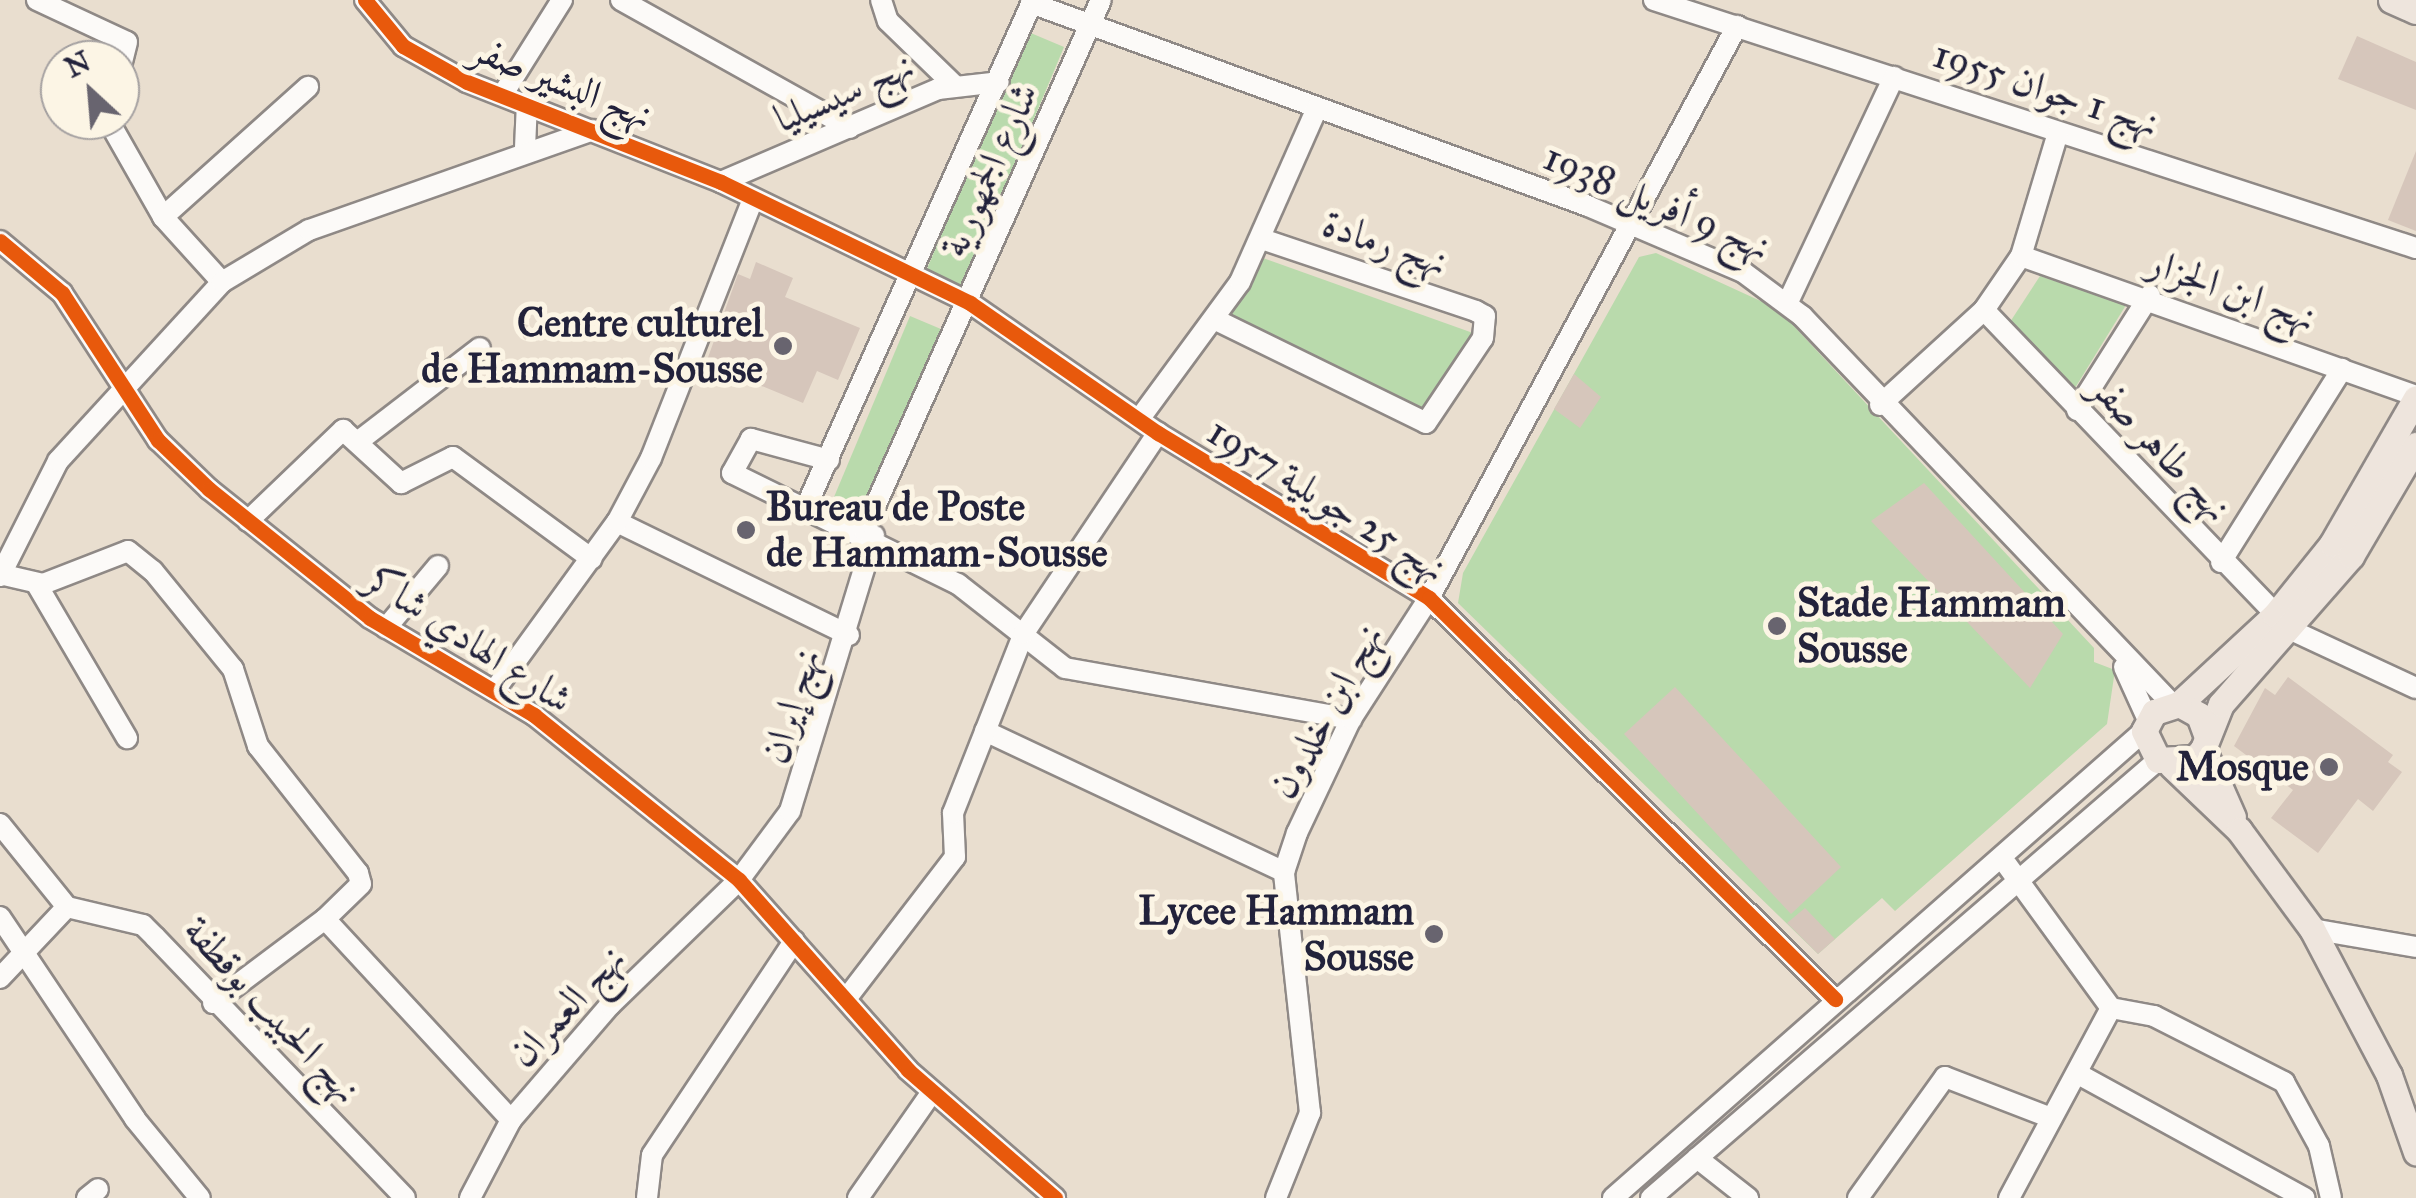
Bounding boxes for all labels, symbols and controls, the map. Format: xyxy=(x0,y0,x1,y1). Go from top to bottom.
street label: نهج البشير صفر xyxy=(465,24,659,140)
street label: نهج 1 جوان 1955 xyxy=(1927,30,2165,148)
north arrow xyxy=(40,40,140,140)
street label: نهج سيسيليا xyxy=(767,41,921,143)
text: N xyxy=(59,43,96,85)
street label: شارع الجمهورية xyxy=(929,75,1049,265)
street label: نهج 9 أفريل 1938 xyxy=(1536,133,1778,271)
street label: نهج رمادة xyxy=(1316,199,1454,287)
street label: نهج ابن الجزار xyxy=(2142,238,2322,342)
place label: Centre culturel de Hammam-Sousse xyxy=(421,299,763,393)
marker: Centre culturel de Hammam-Sousse xyxy=(772,335,794,357)
street label: نهج طاهر صفر xyxy=(2081,364,2241,532)
street label: نهج 25 جويلية 1957 xyxy=(1199,407,1455,593)
place label: Bureau de Poste de Hammam-Sousse xyxy=(766,483,1108,577)
marker: Bureau de Poste de Hammam-Sousse xyxy=(735,519,757,541)
street label: شارع الهادي شاكر xyxy=(356,554,582,724)
place label: Stade Hammam Sousse xyxy=(1797,579,2066,673)
street label: نهج ابن خلدون xyxy=(1258,615,1394,807)
marker: Stade Hammam Sousse xyxy=(1766,615,1788,637)
street label: نهج إيران xyxy=(751,643,831,769)
place label: Mosque xyxy=(2176,743,2309,791)
marker: Mosque xyxy=(2318,756,2340,778)
place label: Lycee Hammam Sousse xyxy=(1138,887,1414,981)
street label: نهج الحبيب بوقطفة xyxy=(173,906,371,1114)
marker: Lycee Hammam Sousse xyxy=(1423,923,1445,945)
street label: نهج العمران xyxy=(498,935,636,1077)

